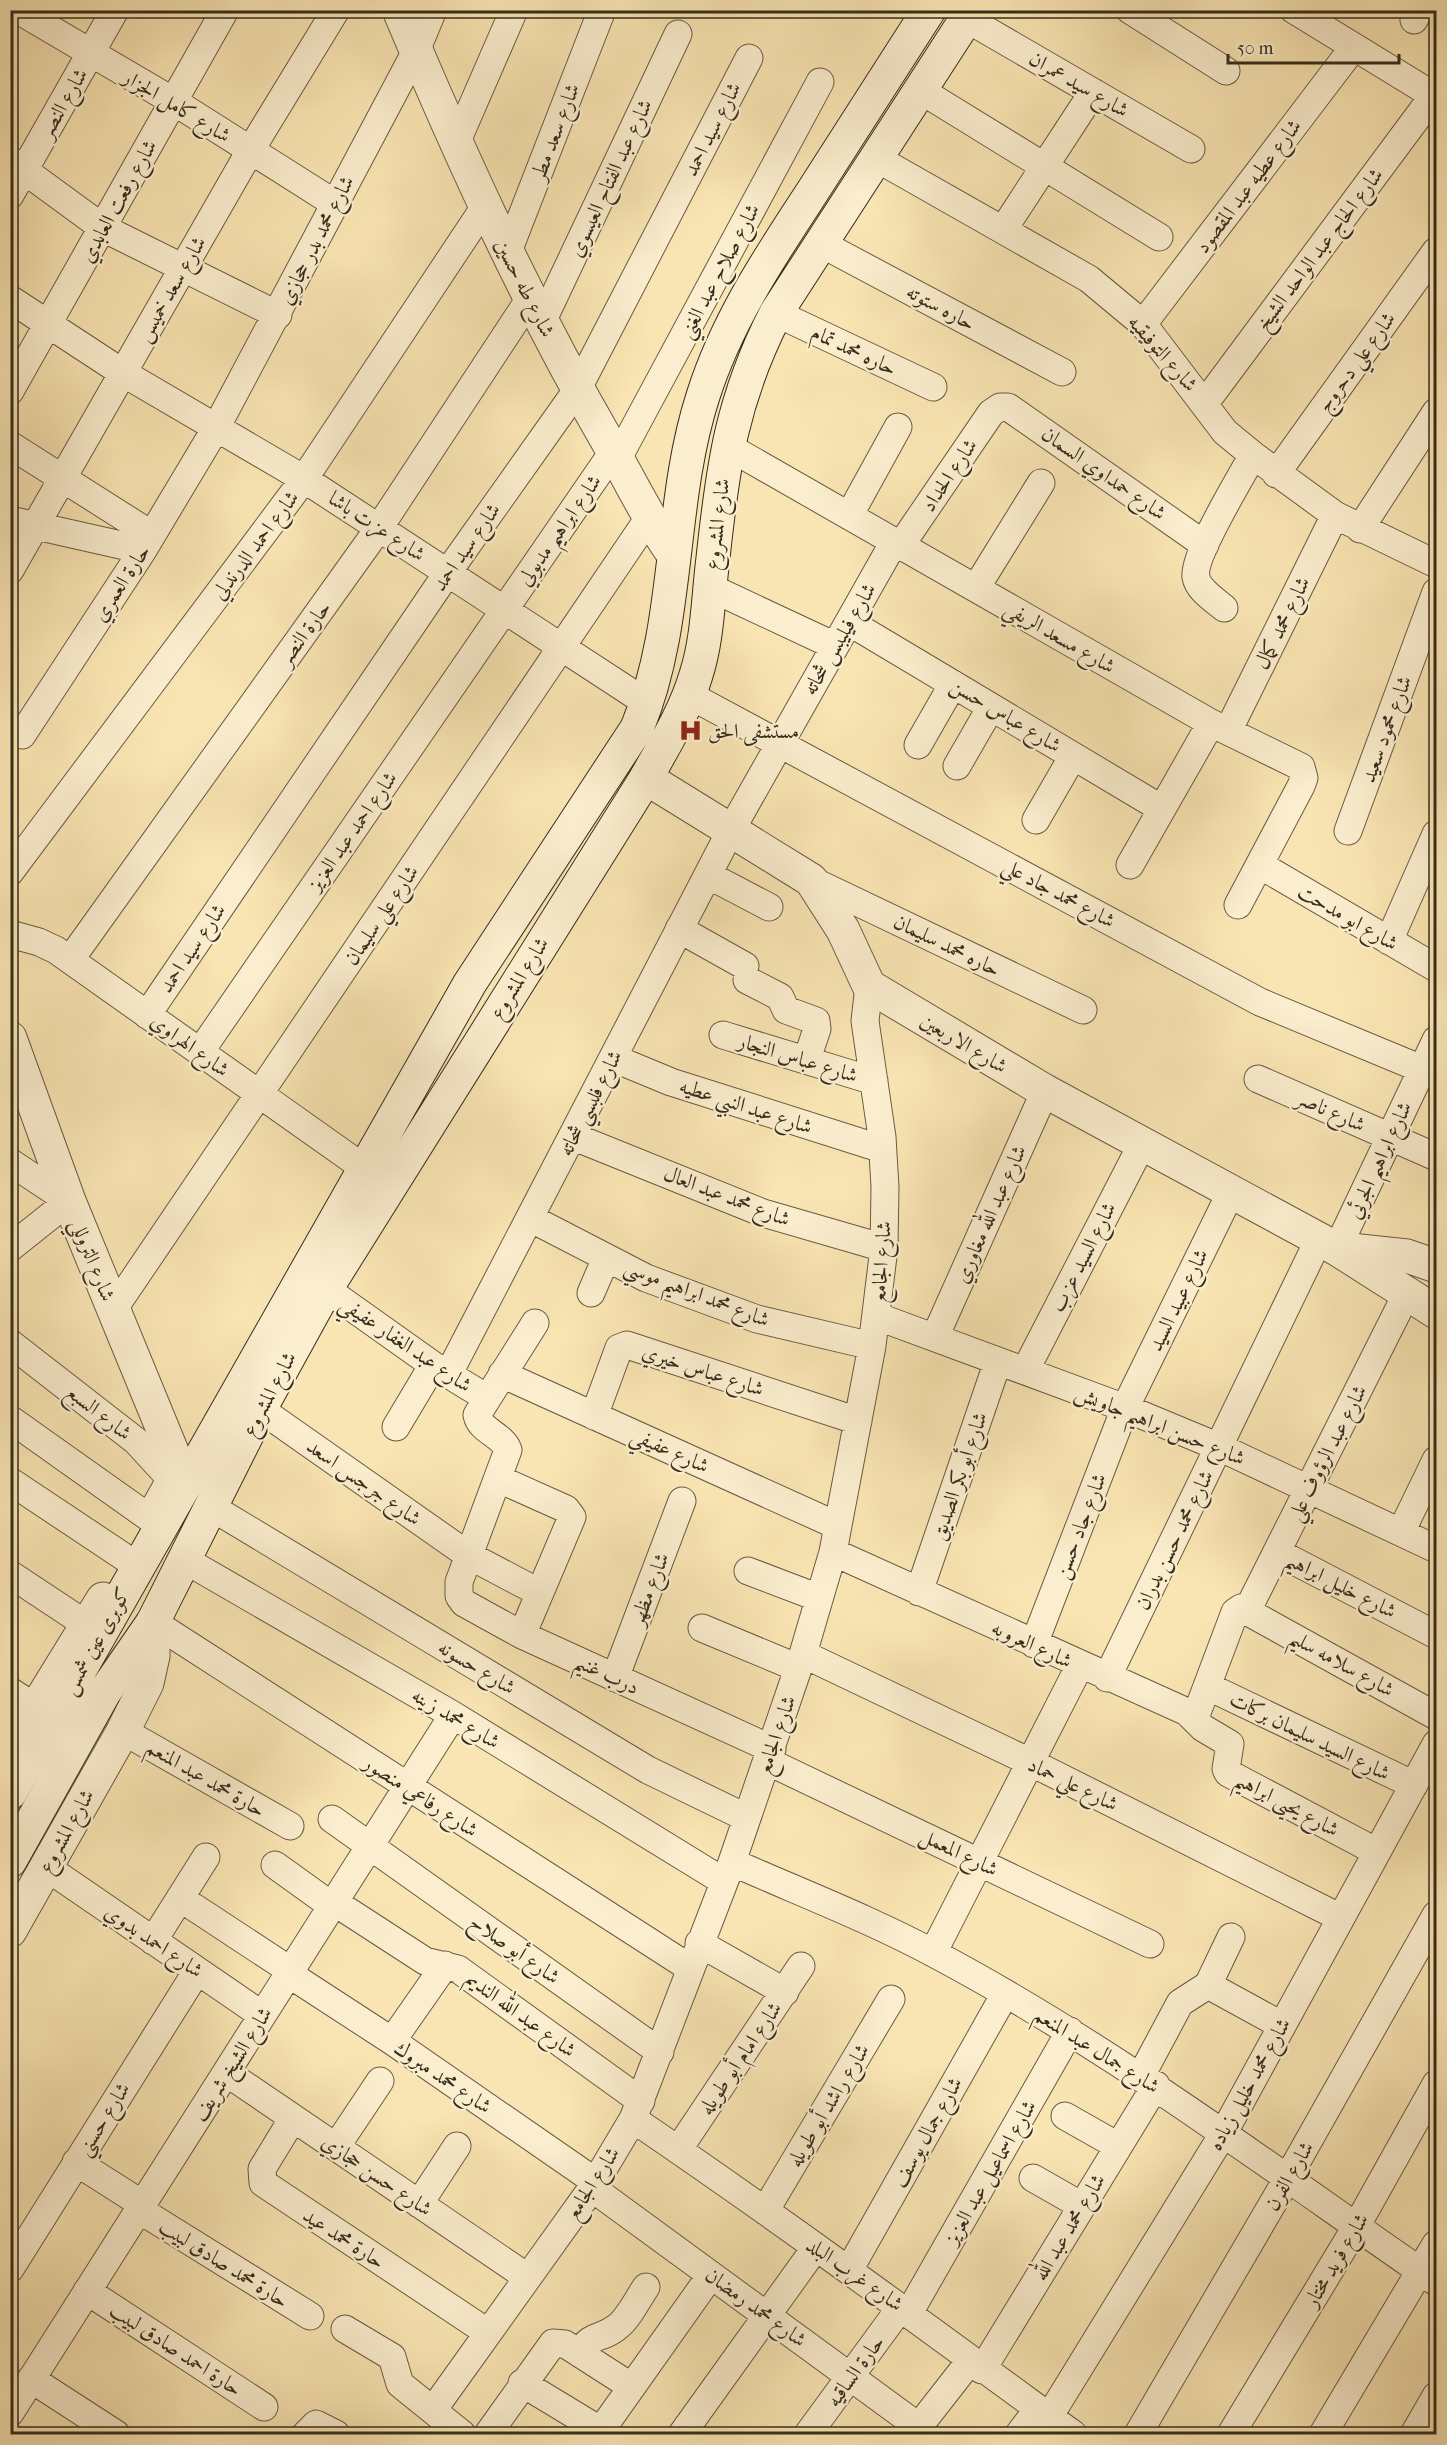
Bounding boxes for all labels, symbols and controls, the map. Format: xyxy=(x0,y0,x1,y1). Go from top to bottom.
scale bar xyxy=(1228,27,1399,65)
text: 50 m xyxy=(1237,38,1274,59)
street label: شارع سيد عمران xyxy=(1022,46,1133,127)
street label: شارع كامل الجزار xyxy=(114,63,235,153)
street label: شارع النصر xyxy=(32,64,98,147)
street label: شارع سيد احمد xyxy=(678,78,751,183)
street label: شارع سعد مطر xyxy=(525,80,590,188)
street label: شارع عبد الفتاح العيسوي xyxy=(563,95,663,264)
street label: شارع عطيه عبد المقصود xyxy=(1190,114,1311,261)
street label: شارع رفعت العابدي xyxy=(74,135,167,270)
street label: شارع الحاج عبد الواحد الشيخ xyxy=(1250,163,1394,339)
street label: شارع محمد بدر حجازي xyxy=(273,172,364,311)
street label: شارع صلاح عبد الغني xyxy=(673,199,772,346)
street label: شارع سعد خميس xyxy=(131,232,216,349)
street label: شارع طه حسين xyxy=(485,235,560,344)
street label: حاره ستوته xyxy=(902,279,979,336)
street label: شارع علي دحروج xyxy=(1312,307,1407,421)
street label: شارع التوفيقيه xyxy=(1119,310,1203,400)
street label: حاره محمد تمام xyxy=(805,320,900,386)
street label: شارع حمداوي السمان xyxy=(1034,421,1171,530)
street label: شارع الحداد xyxy=(916,434,987,519)
street label: شارع ابراهيم مدبولي xyxy=(512,470,614,595)
street label: شارع المشروع xyxy=(699,477,740,572)
street label: شارع احمد الدرندلي xyxy=(206,486,309,608)
street label: شارع عزت باشا xyxy=(321,486,430,571)
street label: شارع سيد احمد xyxy=(427,498,510,599)
street label: حارة العمري xyxy=(87,540,158,628)
street label: شارع محمد كمال xyxy=(1249,573,1320,676)
street label: شارع فيليبس شحاته xyxy=(797,579,886,702)
street label: حارة النصر xyxy=(271,596,337,673)
street label: شارع مسعد الريفي xyxy=(996,596,1120,685)
street label: شارع محمود سعيد xyxy=(1356,672,1422,788)
street label: شارع عباس حسن xyxy=(943,673,1066,763)
hospital icon: مستشفى الحق xyxy=(677,718,703,744)
place label: مستشفى الحق xyxy=(708,719,799,746)
street label: شارع احمد عبد العزيز xyxy=(301,767,407,900)
street label: شارع محمد جاد علي xyxy=(995,853,1120,940)
street label: شارع علي سليمان xyxy=(339,860,430,974)
street label: شارع ابو مدحت xyxy=(1291,879,1402,960)
street label: شارع سيد احمد xyxy=(153,899,235,1000)
street label: حاره محمد سليمان xyxy=(890,909,1004,981)
street label: شارع المشروع xyxy=(484,932,559,1027)
street label: شارع الهراوي xyxy=(142,1008,234,1086)
street label: شارع الاربعين xyxy=(913,1008,1012,1083)
street label: شارع عباس النجار xyxy=(732,1028,861,1093)
street label: شارع فلبسي شحاته xyxy=(553,1046,634,1164)
street label: شارع عبد النبي عطيه xyxy=(674,1073,815,1146)
street label: شارع ناصر xyxy=(1289,1084,1369,1142)
street label: شارع ابراهيم الجرئي xyxy=(1341,1098,1425,1226)
street label: شارع عبد الله مغاوري xyxy=(944,1139,1037,1289)
street label: شارع محمد عبد العال xyxy=(658,1161,794,1237)
street label: شارع السيد عزب xyxy=(1045,1198,1126,1319)
street label: شارع التروللي xyxy=(58,1215,120,1308)
street label: شارع الجامع xyxy=(866,1220,903,1304)
street label: شارع عبيد السيد xyxy=(1143,1245,1218,1358)
street label: شارع محمد ابراهيم موسي xyxy=(618,1254,773,1340)
street label: شارع عبد الغفار عفيفي xyxy=(331,1291,477,1404)
street label: شارع عباس خيري xyxy=(637,1339,767,1407)
street label: شارع المشروع xyxy=(237,1348,307,1443)
street label: شارع السبع xyxy=(57,1379,137,1451)
street label: شارع حسن ابراهيم جاويش xyxy=(1068,1380,1249,1478)
street label: شارع عبد الرؤوف علي xyxy=(1282,1381,1379,1529)
street label: شارع أبو بكر الصديق xyxy=(923,1408,998,1545)
street label: شارع عفيفي xyxy=(624,1422,713,1485)
street label: شارع جرجس اسعد xyxy=(299,1434,426,1535)
street label: شارع محمد حسن بدران xyxy=(1130,1466,1224,1616)
street label: شارع جاد حسن xyxy=(1049,1470,1117,1584)
street label: شارع خليل ابراهيم xyxy=(1277,1547,1400,1631)
street label: شارع مظهر xyxy=(623,1549,679,1633)
street label: كوبرى عين شمس xyxy=(57,1583,137,1700)
street label: شارع العروبه xyxy=(985,1615,1076,1679)
street label: شارع سلامه سليم xyxy=(1281,1624,1398,1709)
street label: شارع حسونه xyxy=(431,1635,520,1705)
street label: درب غنيم xyxy=(567,1649,643,1708)
street label: شارع محمد زينه xyxy=(405,1682,504,1759)
street label: شارع السيد سليمان بركات xyxy=(1223,1687,1394,1791)
street label: شارع الجامع xyxy=(751,1692,807,1780)
street label: حارة محمد عبد المنعم xyxy=(138,1734,270,1829)
street label: شارع رفاعي منصور xyxy=(354,1749,483,1847)
street label: شارع علي حماد xyxy=(1021,1752,1122,1823)
street label: شارع يحيى ابراهيم xyxy=(1227,1767,1343,1849)
street label: شارع المشروع xyxy=(33,1785,104,1880)
street label: شارع المعمل xyxy=(913,1823,1002,1887)
street label: شارع احمد بدوي xyxy=(97,1899,208,1988)
street label: شارع أبو صلاح xyxy=(461,1907,566,1995)
street label: شارع عبد الله النديم xyxy=(458,1962,584,2067)
street label: شارع امام أبو طويله xyxy=(691,1995,792,2122)
street label: شارع الشيخ شريف xyxy=(187,2002,283,2129)
street label: شارع جمال عبد المنعم xyxy=(1026,2002,1164,2105)
street label: شارع محمد خليل زياده xyxy=(1203,2014,1301,2157)
street label: شارع محمد مبروك xyxy=(386,2036,496,2123)
street label: شارع راشد أبو طويله xyxy=(779,2038,879,2174)
street label: شارع جمال يوسف xyxy=(887,2073,972,2194)
street label: شارع حسني xyxy=(71,2078,142,2164)
street label: شارع اسماعيل عبد العزيز xyxy=(938,2096,1046,2253)
street label: شارع حسن حجازي xyxy=(314,2129,437,2226)
street label: شارع الفرن xyxy=(1260,2137,1324,2218)
street label: شارع الجامع xyxy=(560,2142,630,2228)
street label: شارع محمد عبد الله xyxy=(1023,2167,1115,2288)
street label: حارة محمد عيد xyxy=(298,2203,390,2273)
street label: شارع فريد مختار xyxy=(1298,2209,1379,2316)
street label: حارة محمد صادق لبيب xyxy=(154,2214,293,2314)
street label: شارع غرب البلد xyxy=(799,2232,908,2321)
street label: شارع محمد رمضان xyxy=(697,2262,811,2357)
street label: حارة احمد صادق لبيب xyxy=(104,2297,247,2402)
street label: حارة الساقيه xyxy=(821,2331,889,2411)

